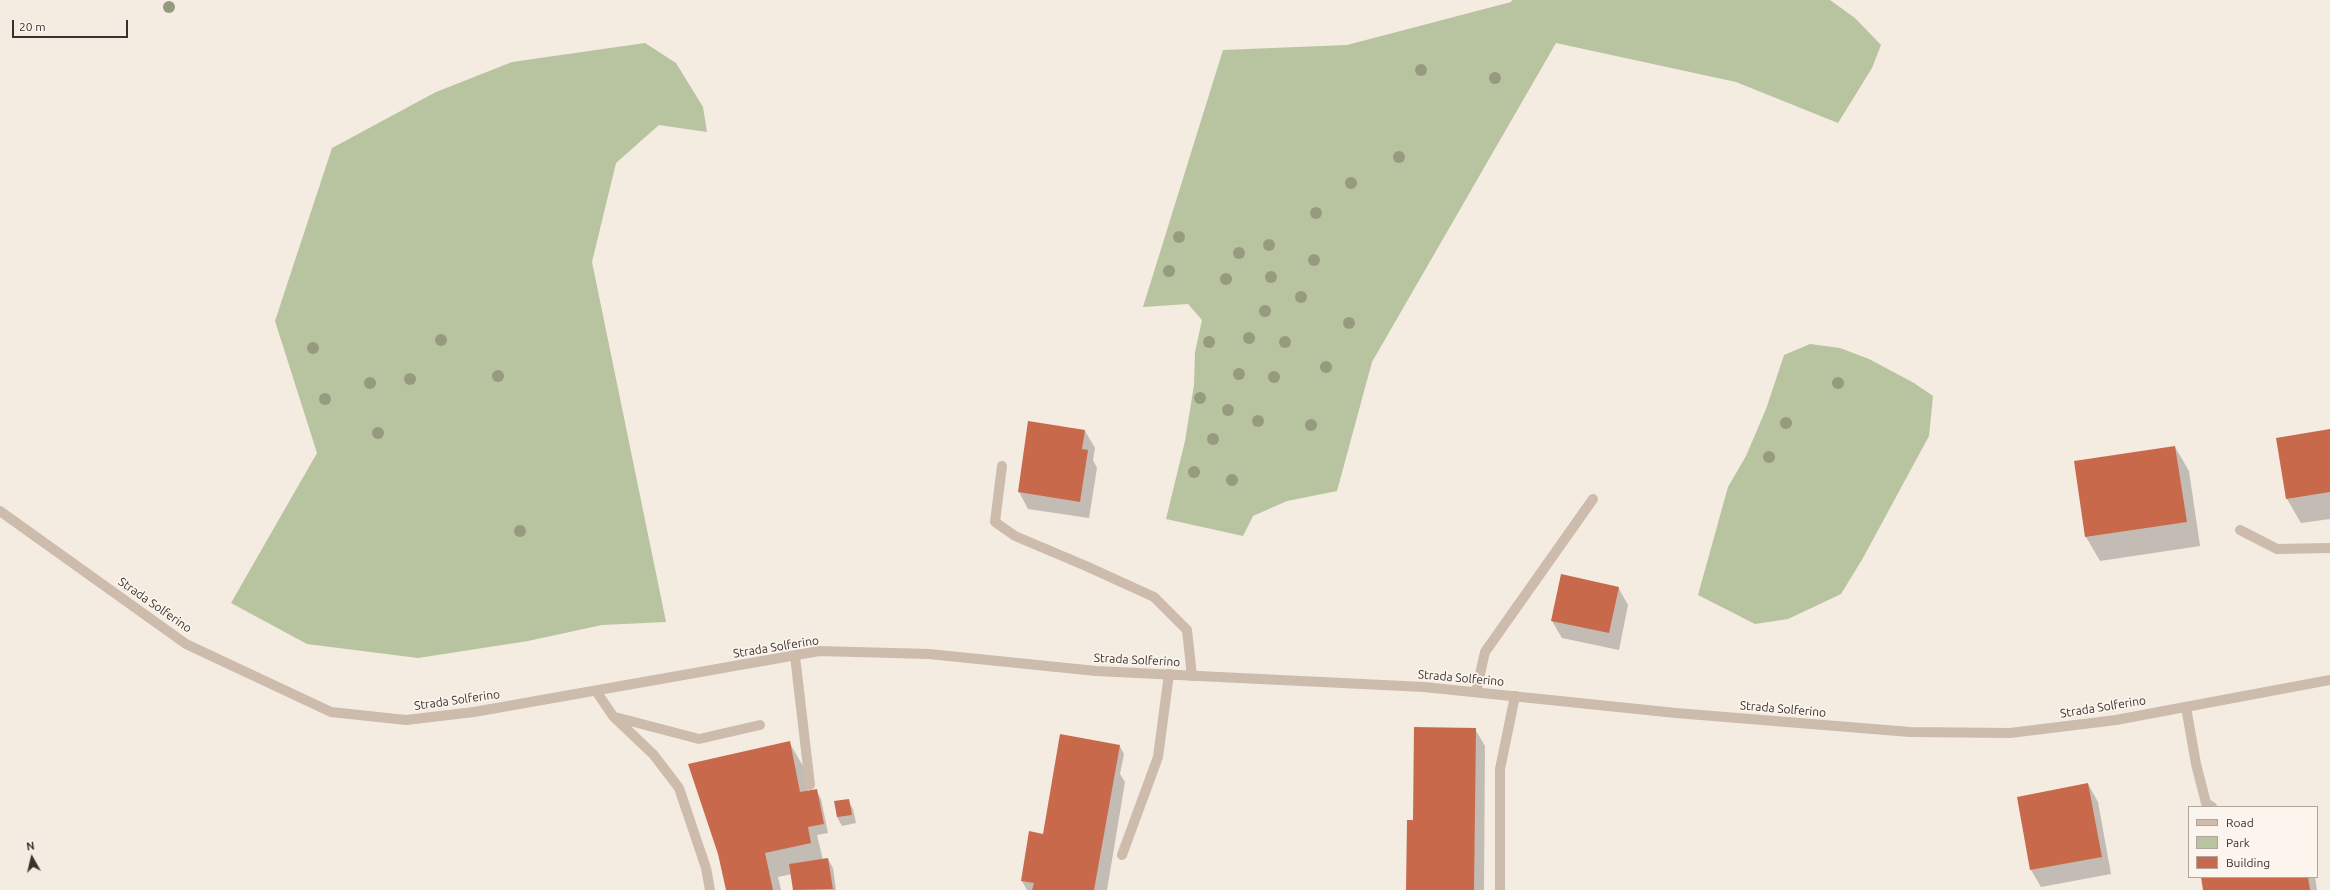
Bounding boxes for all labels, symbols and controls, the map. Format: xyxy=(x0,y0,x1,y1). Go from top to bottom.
scale bar xyxy=(14,12,130,38)
text: 20 m xyxy=(19,20,46,33)
street label: Strada Solferino xyxy=(115,574,195,636)
street label: Strada Solferino xyxy=(732,633,820,661)
street label: Strada Solferino xyxy=(1093,651,1181,669)
street label: Strada Solferino xyxy=(1417,667,1505,689)
street label: Strada Solferino xyxy=(413,687,501,713)
street label: Strada Solferino xyxy=(2059,693,2147,721)
street label: Strada Solferino xyxy=(1739,698,1827,720)
legend xyxy=(2188,806,2318,878)
text: Road xyxy=(2226,816,2254,829)
text: Park xyxy=(2226,836,2250,849)
north arrow xyxy=(12,838,52,878)
text: N xyxy=(25,840,35,853)
text: Building xyxy=(2226,856,2270,869)

